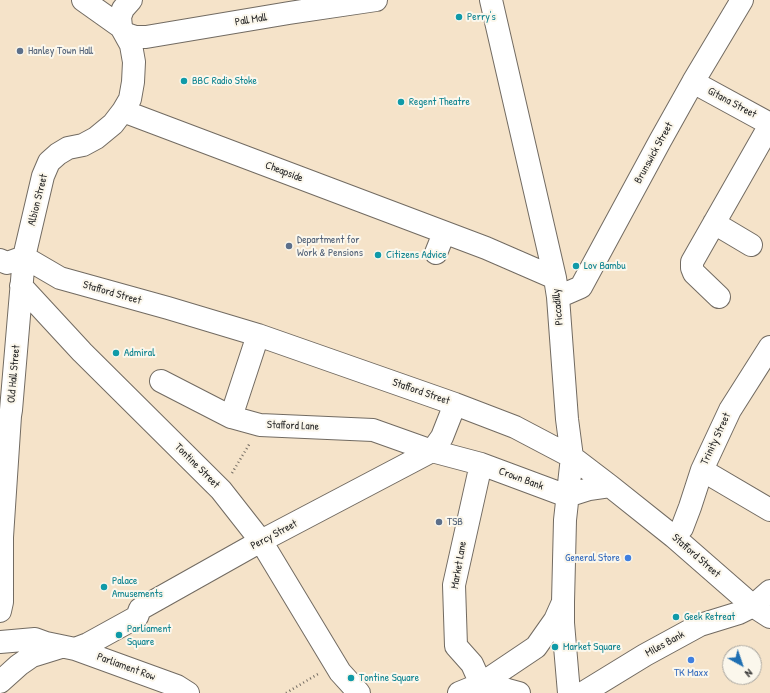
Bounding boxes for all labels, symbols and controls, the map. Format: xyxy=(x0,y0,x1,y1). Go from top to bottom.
place label: Perry's xyxy=(467,10,496,24)
street label: Pall Mall xyxy=(234,11,268,29)
marker: Perry's xyxy=(454,12,464,22)
place label: Hanley Town Hall xyxy=(28,44,93,58)
marker: Hanley Town Hall xyxy=(15,46,25,56)
place label: BBC Radio Stoke xyxy=(192,74,257,88)
marker: BBC Radio Stoke xyxy=(179,76,189,86)
street label: Gitana Street xyxy=(705,85,759,121)
place label: Regent Theatre xyxy=(409,95,470,109)
marker: Regent Theatre xyxy=(396,97,406,107)
street label: Brunswick Street xyxy=(632,120,676,186)
street label: Cheapside xyxy=(263,159,305,185)
street label: Albion Street xyxy=(25,173,51,227)
place label: Department for Work & Pensions xyxy=(297,233,363,259)
marker: Department for Work & Pensions xyxy=(284,241,294,251)
place label: Citizens Advice xyxy=(386,248,447,262)
marker: Citizens Advice xyxy=(373,250,383,260)
place label: Lov Bambu xyxy=(584,259,626,273)
marker: Lov Bambu xyxy=(571,261,581,271)
street label: Stafford Street xyxy=(81,278,143,308)
street label: Piccadilly xyxy=(550,288,566,326)
street label: Old Hall Street xyxy=(5,344,23,404)
place label: Admiral xyxy=(124,346,155,360)
marker: Admiral xyxy=(111,348,121,358)
street label: Stafford Street xyxy=(390,376,452,408)
street label: Trinity Street xyxy=(698,411,734,467)
street label: Stafford Lane xyxy=(267,418,319,434)
street label: Tontine Street xyxy=(172,441,222,491)
street label: Crown Bank xyxy=(497,465,545,493)
place label: TSB xyxy=(447,515,463,529)
street label: Percy Street xyxy=(248,517,300,553)
marker: TSB xyxy=(434,517,444,527)
street label: Stafford Street xyxy=(669,531,723,581)
street label: Market Lane xyxy=(448,540,470,590)
place label: General Store xyxy=(565,551,620,565)
marker: General Store xyxy=(623,553,633,563)
place label: Palace Amusements xyxy=(112,574,163,600)
marker: Palace Amusements xyxy=(99,582,109,592)
place label: Geek Retreat xyxy=(684,610,735,624)
marker: Geek Retreat xyxy=(671,612,681,622)
place label: Parliament Square xyxy=(127,622,171,648)
street label: Miles Bank xyxy=(643,628,687,660)
marker: Parliament Square xyxy=(114,630,124,640)
place label: Market Square xyxy=(563,640,621,654)
marker: Market Square xyxy=(550,642,560,652)
north arrow xyxy=(722,645,762,685)
street label: Parliament Row xyxy=(95,650,157,684)
marker: TK Maxx xyxy=(686,655,696,665)
place label: TK Maxx xyxy=(674,666,708,680)
text: N xyxy=(742,666,756,681)
place label: Tontine Square xyxy=(359,671,419,685)
marker: Tontine Square xyxy=(346,673,356,683)

